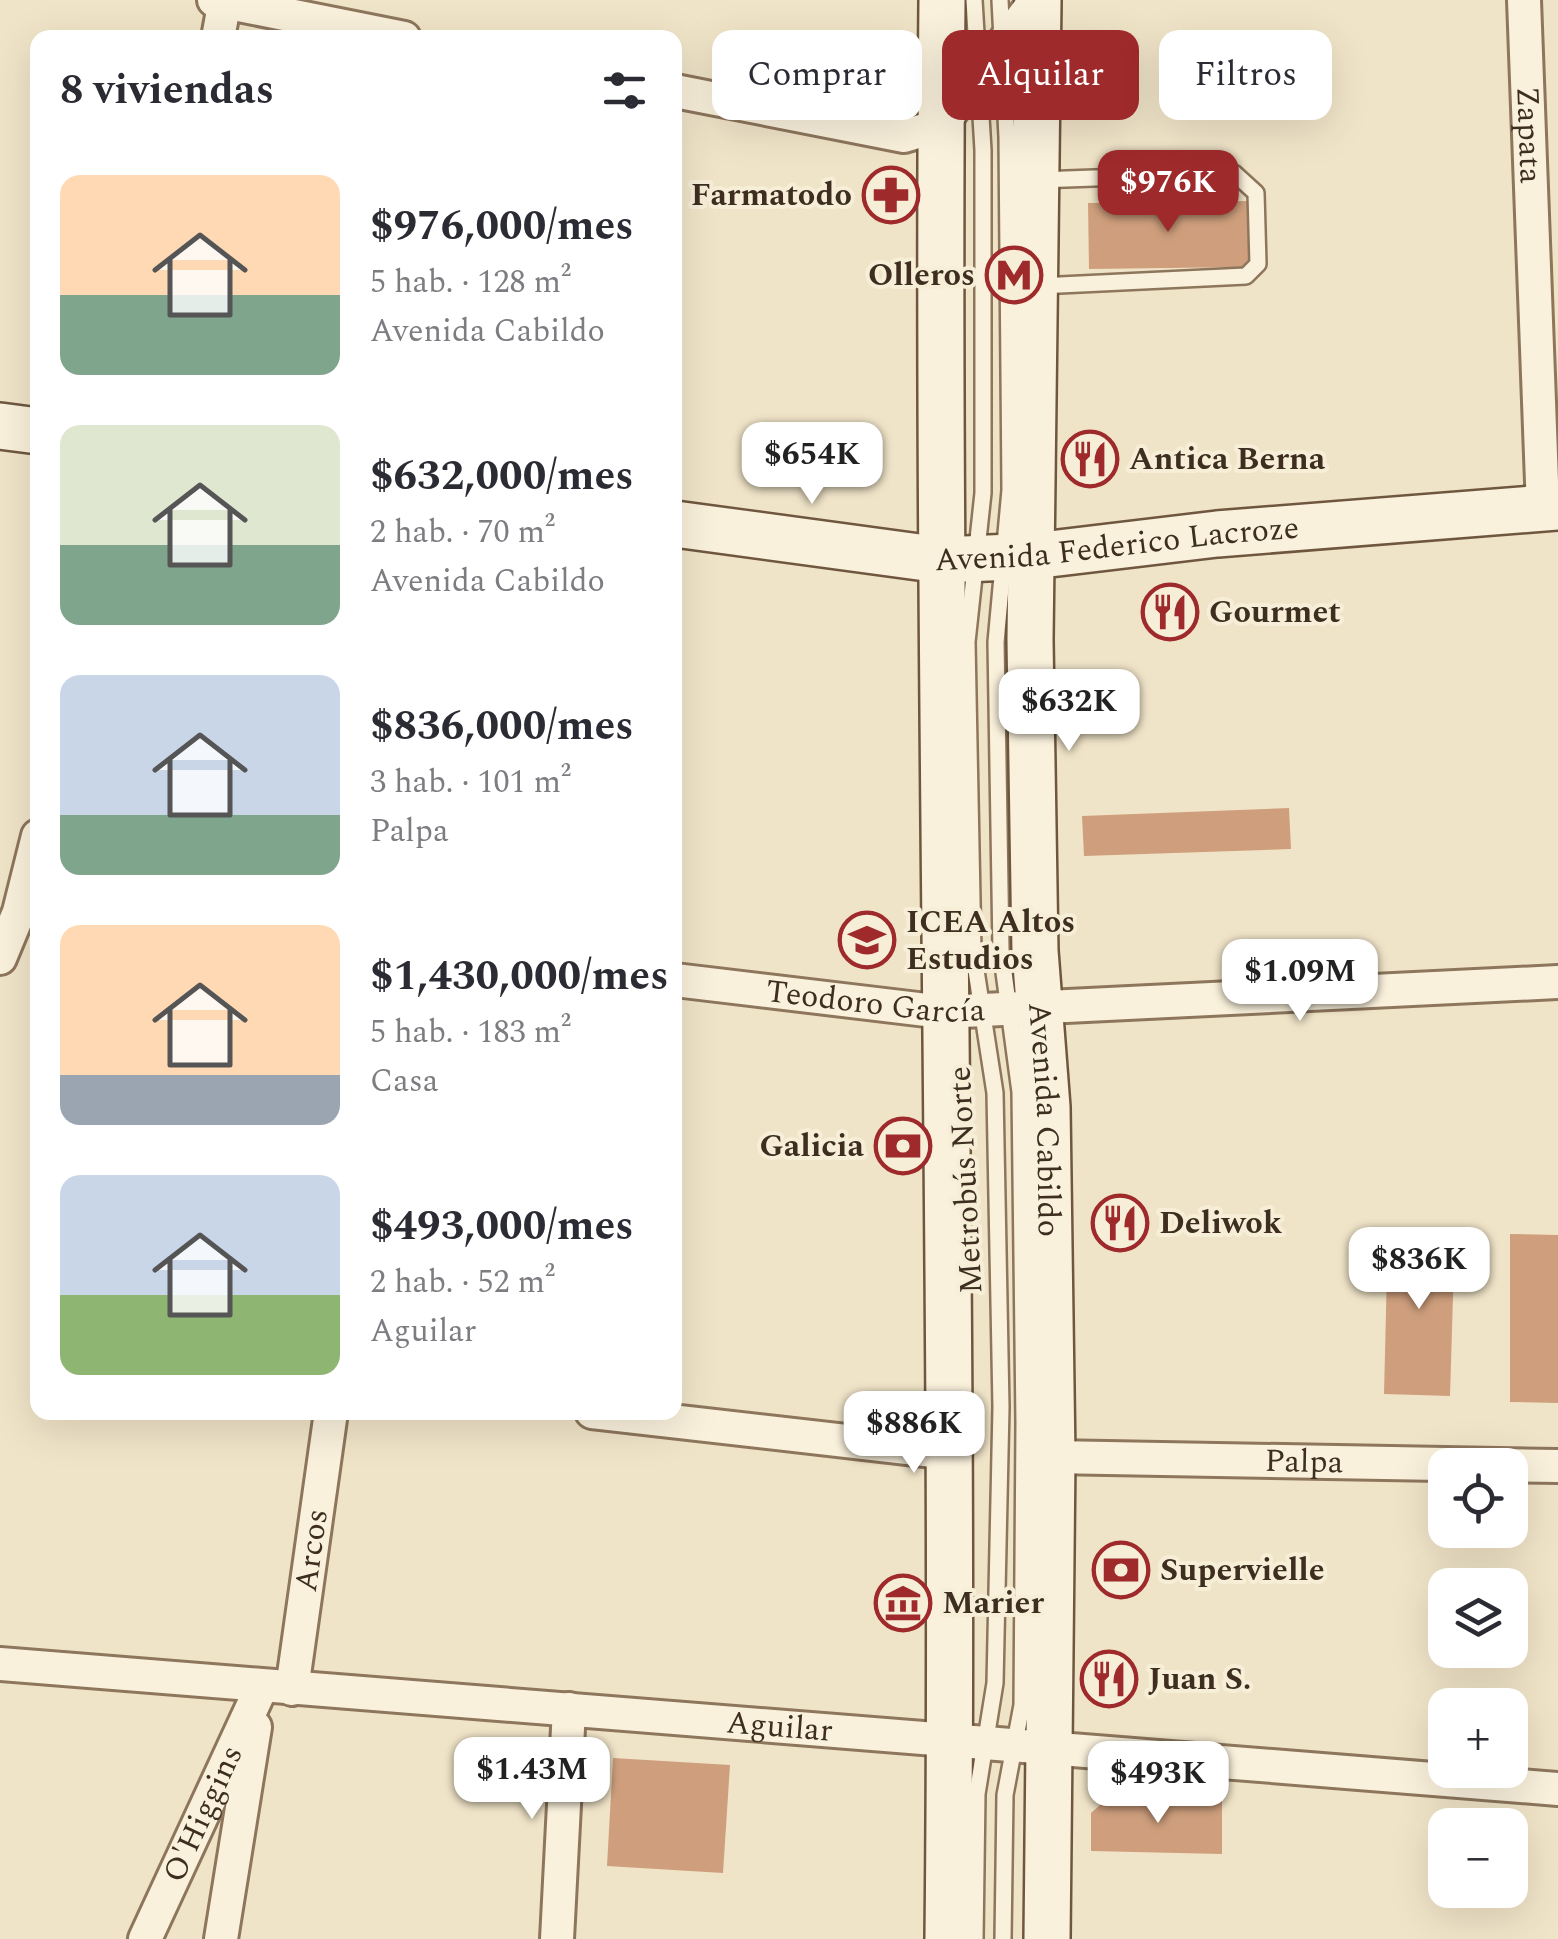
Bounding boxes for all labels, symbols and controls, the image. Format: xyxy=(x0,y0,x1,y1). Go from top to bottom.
chip: Comprar xyxy=(712,30,922,120)
chip: Alquilar xyxy=(942,30,1139,120)
chip: Filtros xyxy=(1159,30,1332,120)
text: 8 viviendas xyxy=(60,59,274,122)
icon: filters xyxy=(597,63,652,118)
street label: Zapata xyxy=(1503,85,1555,185)
pin: $976K xyxy=(1098,150,1238,235)
text: $976K xyxy=(1120,158,1216,207)
pharmacy icon: Farmatodo xyxy=(861,165,921,225)
place label: Farmatodo xyxy=(691,171,852,220)
text: $976,000/mes xyxy=(370,195,634,258)
icon: home xyxy=(140,215,260,335)
metro station icon: Olleros xyxy=(984,245,1044,305)
place label: Olleros xyxy=(868,251,975,300)
text: 5 hab. · 128 m² xyxy=(370,258,571,307)
text: Avenida Cabildo xyxy=(370,307,605,356)
pin: $654K xyxy=(742,422,882,507)
restaurant icon: Antica Berna xyxy=(1060,429,1120,489)
text: $654K xyxy=(764,430,860,479)
place label: Antica Berna xyxy=(1129,435,1326,484)
text: $632,000/mes xyxy=(370,445,634,508)
icon: home xyxy=(140,465,260,585)
street label: Avenida Federico Lacroze xyxy=(933,503,1301,585)
text: 2 hab. · 70 m² xyxy=(370,508,555,557)
text: Avenida Cabildo xyxy=(370,557,605,606)
restaurant icon: Gourmet xyxy=(1140,582,1200,642)
place label: Gourmet xyxy=(1209,588,1341,637)
pin: $632K xyxy=(999,669,1139,754)
text: $632K xyxy=(1021,677,1117,726)
text: $836,000/mes xyxy=(370,695,634,758)
icon: home xyxy=(140,715,260,835)
text: 3 hab. · 101 m² xyxy=(370,758,571,807)
text: Palpa xyxy=(370,807,449,856)
place label: ICEA Altos Estudios xyxy=(906,898,1075,984)
school or university icon: ICEA Altos Estudios xyxy=(837,910,897,970)
pin: $1.09M xyxy=(1219,939,1381,1024)
text: $1,430,000/mes xyxy=(370,945,669,1008)
text: $1.09M xyxy=(1244,947,1356,996)
icon: home xyxy=(140,965,260,1085)
street label: Teodoro García xyxy=(763,967,987,1036)
street label: Avenida Cabildo xyxy=(1015,1000,1073,1237)
text: 5 hab. · 183 m² xyxy=(370,1008,571,1057)
text: Casa xyxy=(370,1057,438,1106)
street label: Metrobús Norte xyxy=(936,1065,996,1295)
bank icon: Galicia xyxy=(873,1116,933,1176)
place label: Galicia xyxy=(759,1122,865,1171)
restaurant icon: Deliwok xyxy=(1090,1193,1150,1253)
text: $493,000/mes xyxy=(370,1195,634,1258)
place label: Deliwok xyxy=(1159,1199,1283,1248)
icon: home xyxy=(140,1215,260,1335)
pin: $836K xyxy=(1349,1227,1489,1312)
text: $836K xyxy=(1371,1235,1467,1284)
text: 2 hab. · 52 m² xyxy=(370,1258,555,1307)
text: Aguilar xyxy=(370,1307,477,1356)
pin: $886K xyxy=(844,1391,984,1476)
text: $886K xyxy=(866,1399,962,1448)
street label: Palpa xyxy=(1264,1436,1344,1487)
map controls xyxy=(1428,1448,1528,1908)
button: locate xyxy=(1428,1448,1528,1548)
street label: Arcos xyxy=(281,1506,342,1595)
bank icon: Supervielle xyxy=(1091,1540,1151,1600)
place label: Supervielle xyxy=(1160,1546,1325,1595)
button: layers xyxy=(1428,1568,1528,1668)
museum icon: Marier xyxy=(873,1573,933,1633)
place label: Marier xyxy=(942,1579,1044,1628)
restaurant icon: Juan S. xyxy=(1079,1649,1139,1709)
place label: Juan S. xyxy=(1148,1655,1251,1704)
button: + xyxy=(1428,1688,1528,1788)
street label: Aguilar xyxy=(724,1698,835,1755)
street label: O'Higgins xyxy=(150,1737,256,1891)
pin: $1.43M xyxy=(451,1737,613,1822)
pin: $493K xyxy=(1088,1741,1228,1826)
text: $1.43M xyxy=(476,1745,588,1794)
text: $493K xyxy=(1110,1749,1206,1798)
button: − xyxy=(1428,1808,1528,1908)

